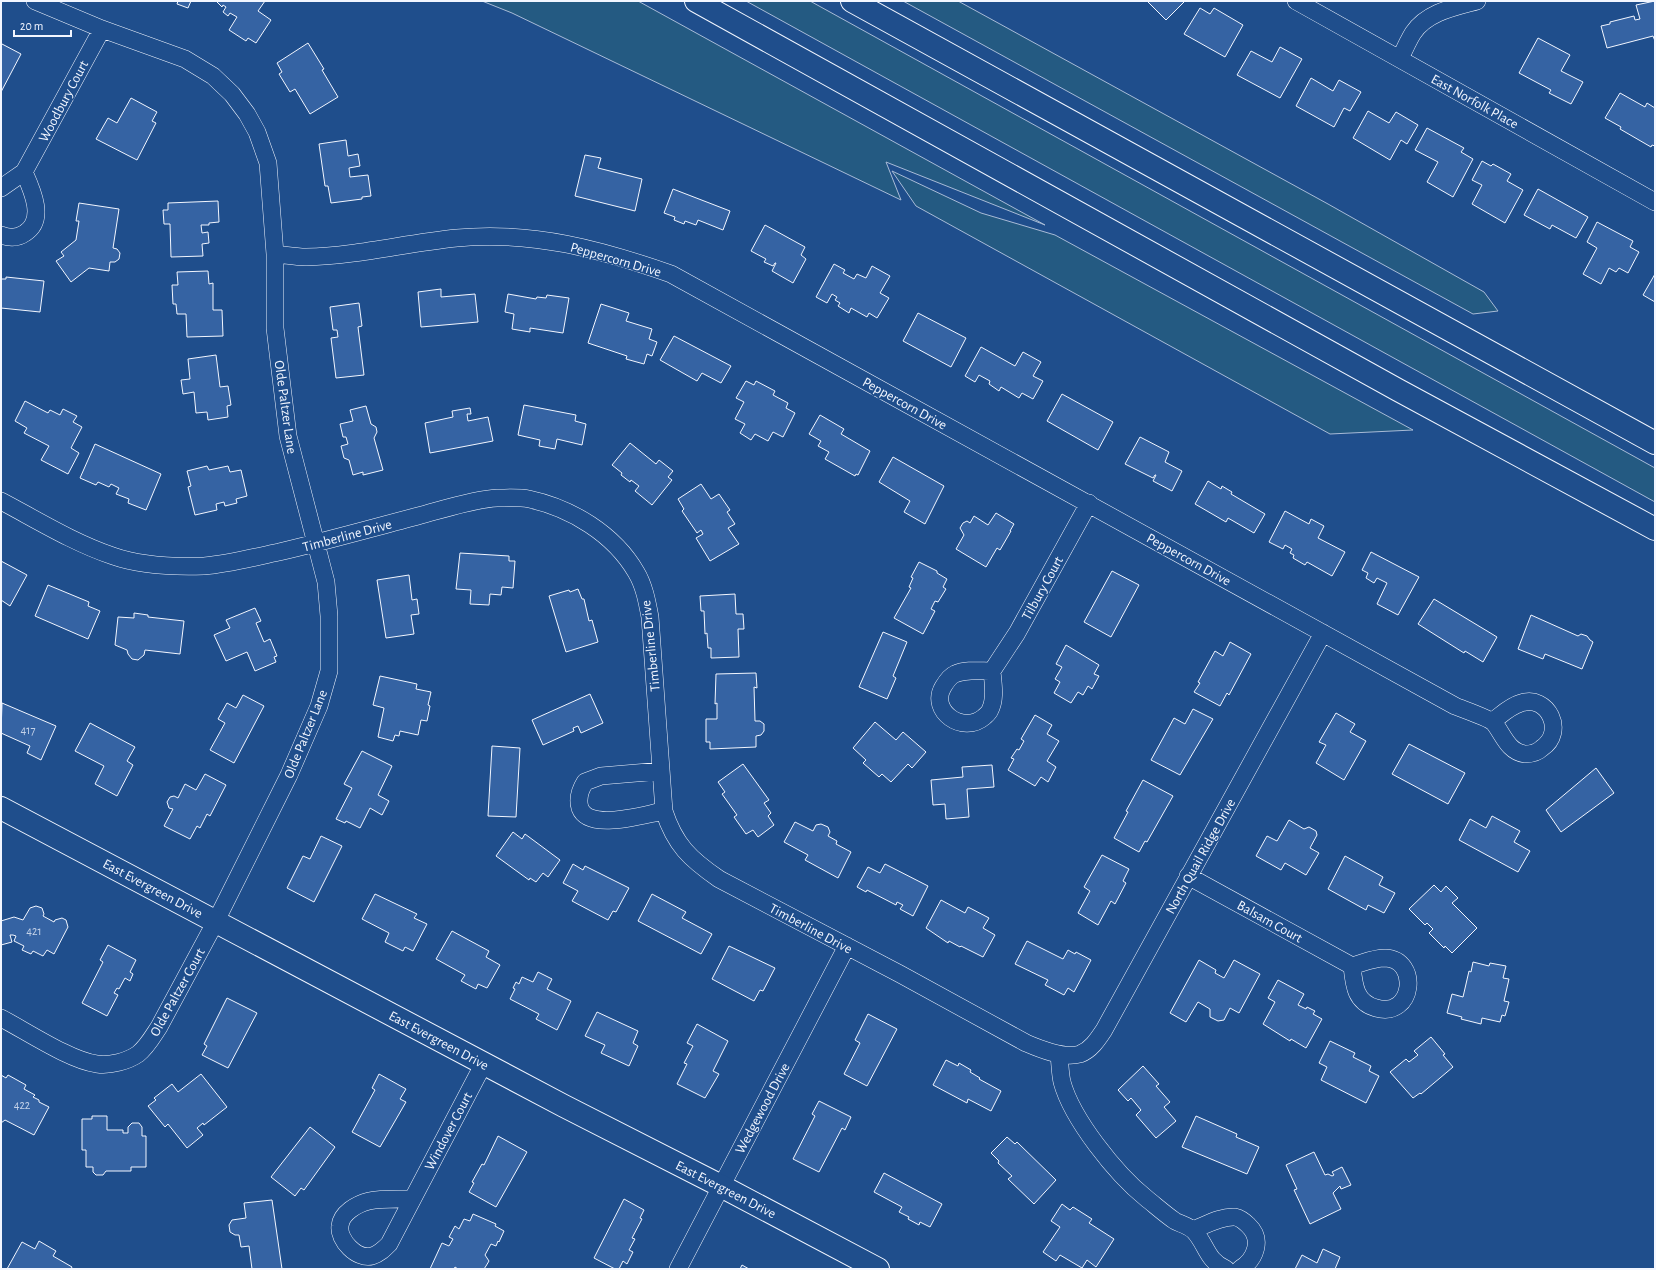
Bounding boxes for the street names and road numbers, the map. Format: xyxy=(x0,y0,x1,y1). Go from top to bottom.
street label: Woodbury Court xyxy=(37,58,91,144)
street label: East Norfolk Place xyxy=(1428,72,1521,132)
street label: Peppercorn Drive xyxy=(569,240,663,280)
street label: Olde Paltzer Lane xyxy=(272,359,299,455)
street label: Peppercorn Drive xyxy=(860,375,949,433)
street label: Timberline Drive xyxy=(301,517,393,555)
street label: Peppercorn Drive xyxy=(1144,531,1233,589)
street label: Tilbury Court xyxy=(1020,554,1066,623)
street label: Timberline Drive xyxy=(639,600,663,692)
street label: Olde Paltzer Lane xyxy=(282,688,330,781)
street label: North Quail Ridge Drive xyxy=(1163,796,1238,916)
street label: East Evergreen Drive xyxy=(100,857,205,921)
street label: Balsam Court xyxy=(1234,898,1305,946)
street label: Timberline Drive xyxy=(767,901,854,957)
street label: Olde Paltzer Court xyxy=(148,946,208,1039)
street label: East Evergreen Drive xyxy=(386,1009,491,1073)
street label: Wedgewood Drive xyxy=(733,1061,793,1156)
street label: Windover Court xyxy=(423,1090,475,1173)
street label: East Evergreen Drive xyxy=(673,1159,778,1221)

